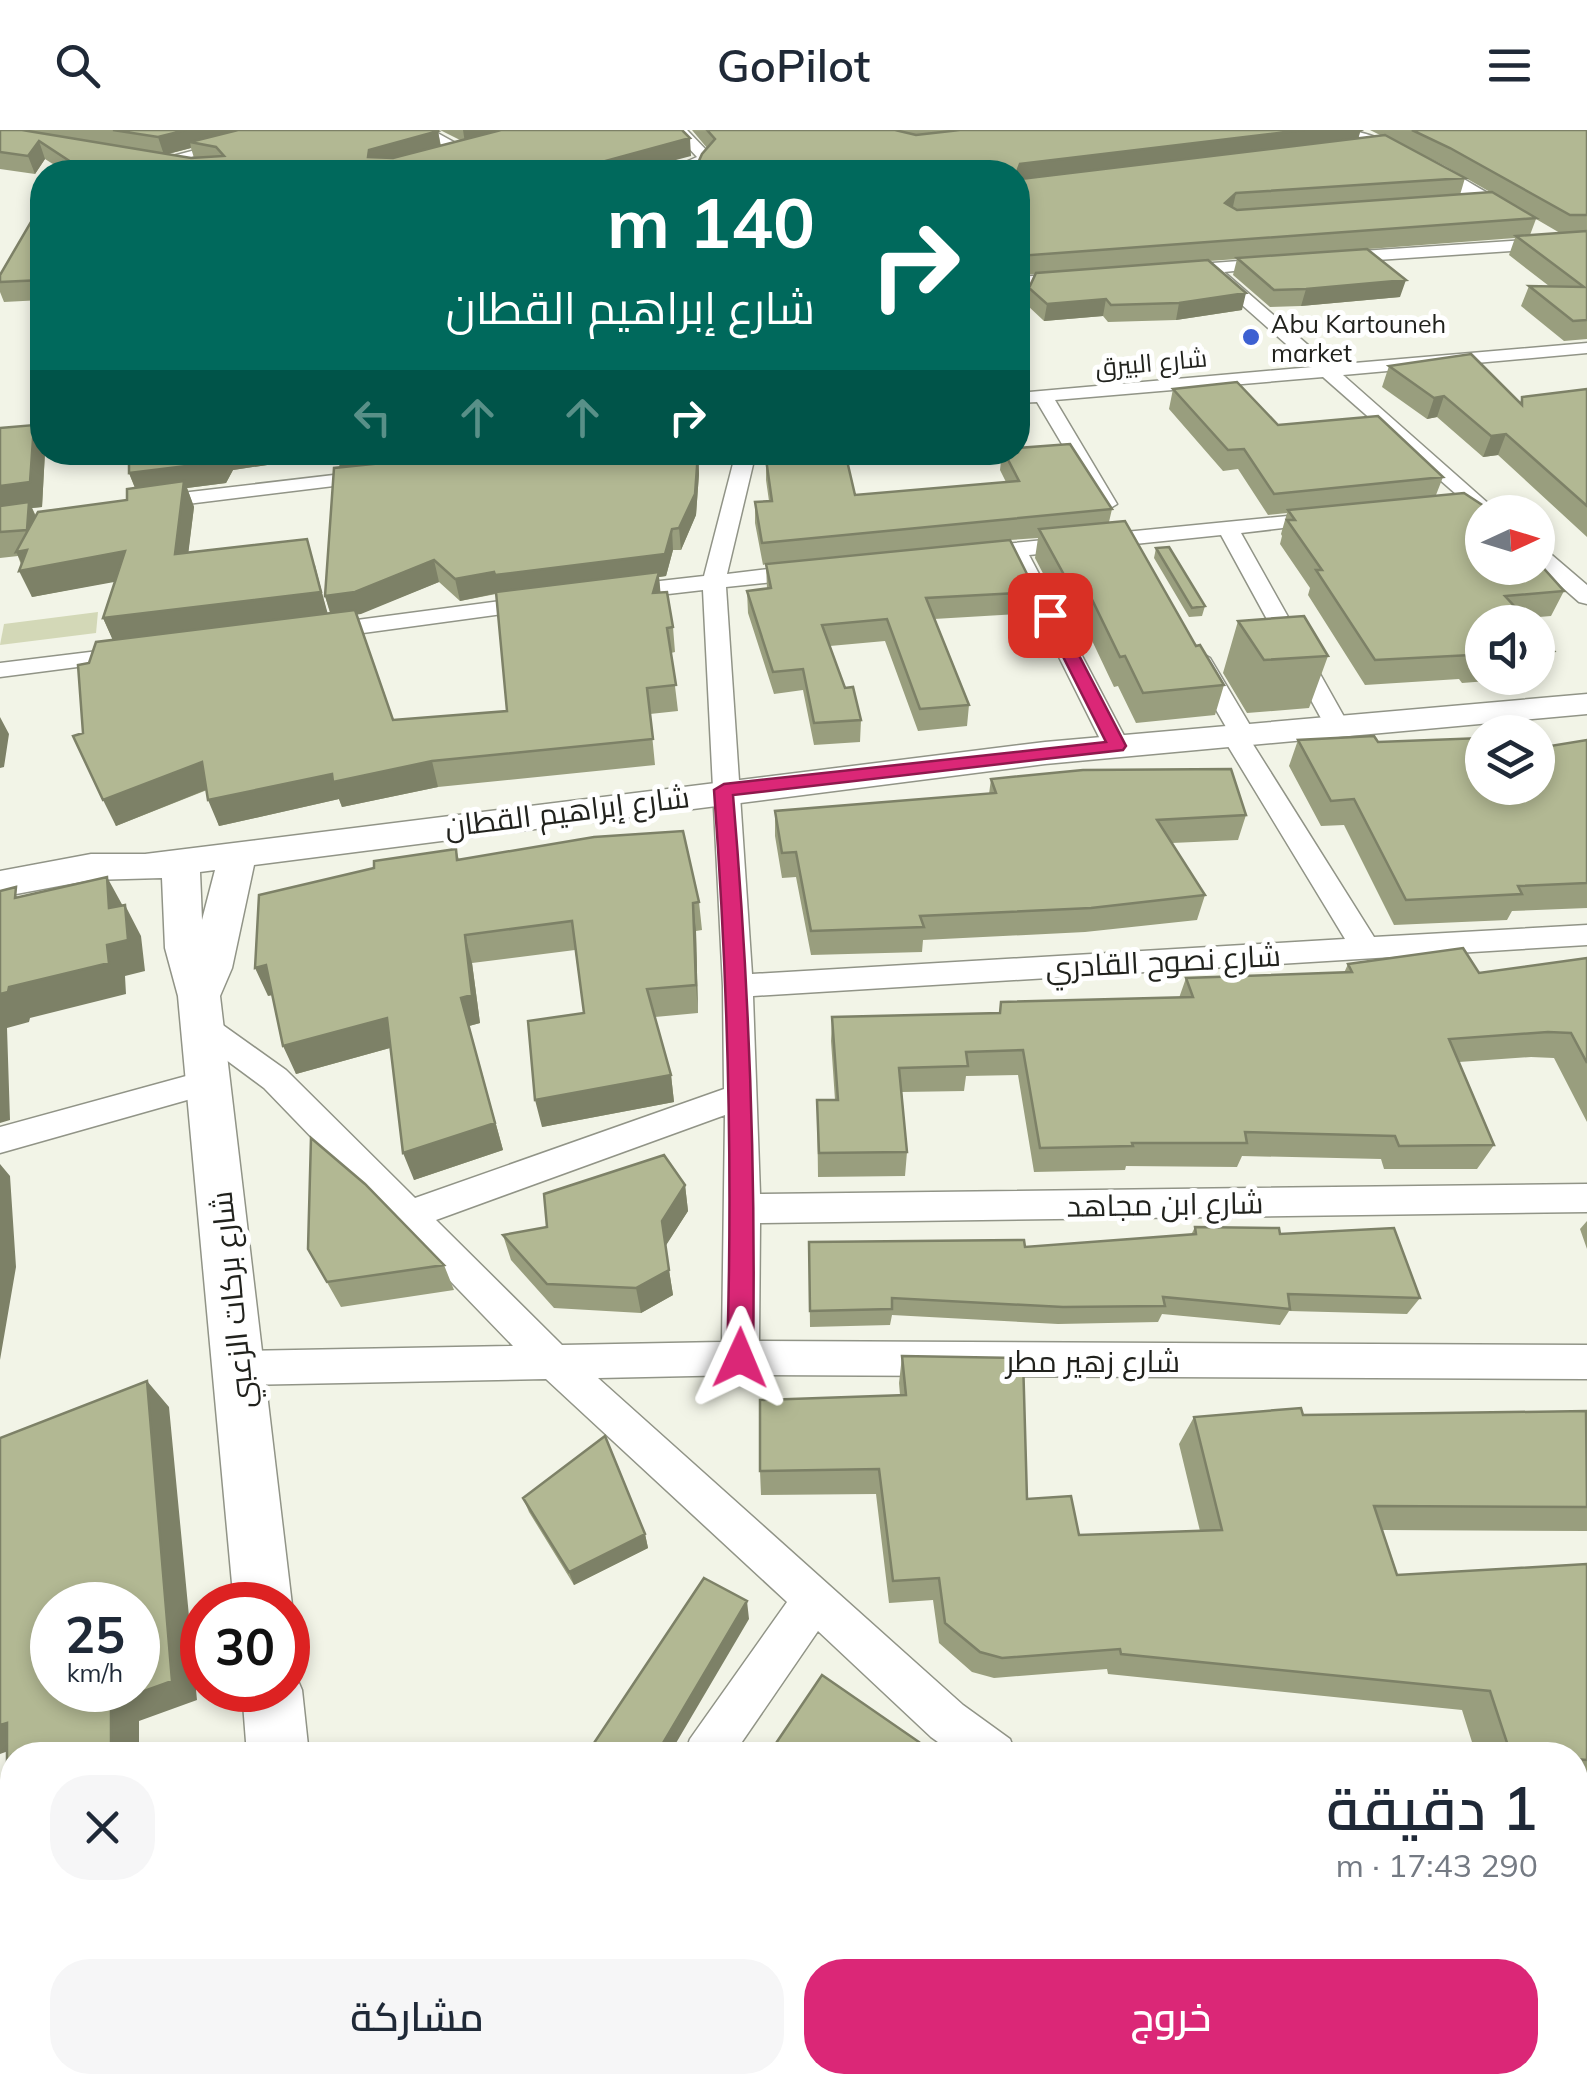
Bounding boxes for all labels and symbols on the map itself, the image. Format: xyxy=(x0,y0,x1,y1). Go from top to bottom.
place label: Abu Kartouneh market xyxy=(1271,308,1446,368)
marker: Abu Kartouneh market xyxy=(1240,326,1262,348)
street label: شارع البيرق xyxy=(1094,342,1208,384)
north arrow xyxy=(1465,495,1555,585)
pin xyxy=(1008,573,1093,658)
street label: شارع إبراهيم القطان xyxy=(443,777,692,847)
street label: شارع نصوح القادري xyxy=(1044,936,1282,991)
street label: شارع ابن مجاهد xyxy=(1066,1183,1264,1227)
street label: شارع بركات الزعبي xyxy=(202,1189,267,1411)
position arrow xyxy=(688,1306,792,1410)
street label: شارع زهير مطر xyxy=(1004,1342,1180,1382)
speed limit sign: 30 xyxy=(180,1582,310,1712)

